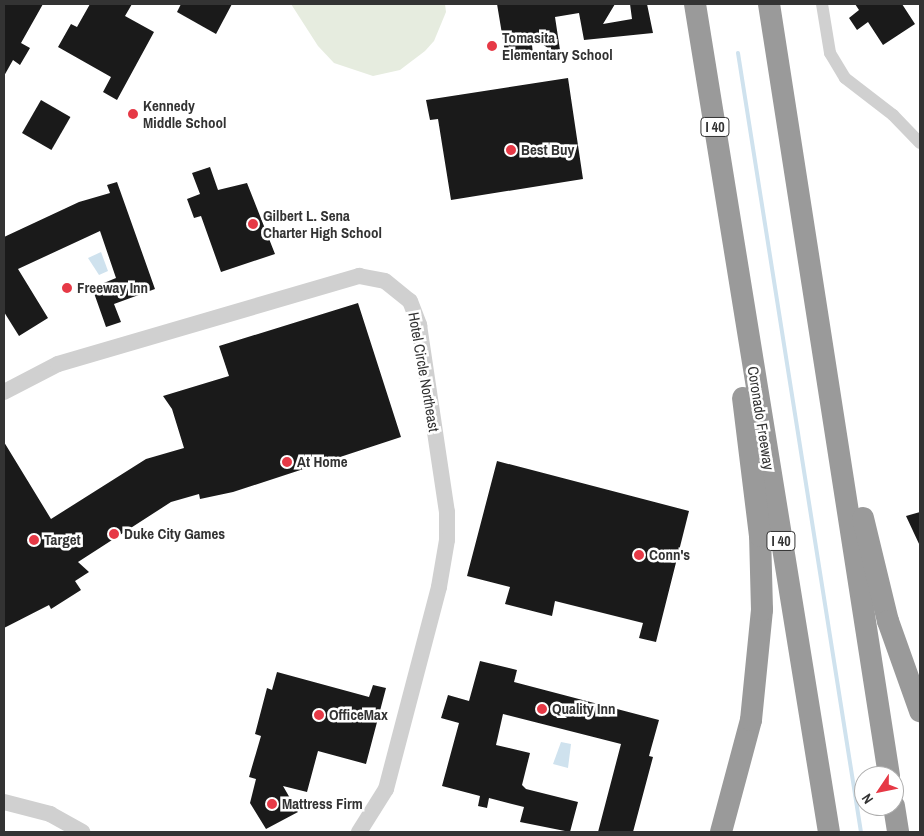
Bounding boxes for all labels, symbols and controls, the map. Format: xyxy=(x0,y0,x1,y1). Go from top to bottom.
place label: Tomasita Elementary School xyxy=(502,28,613,63)
marker: Tomasita Elementary School xyxy=(486,40,498,52)
place label: Kennedy Middle School xyxy=(143,96,226,131)
marker: Kennedy Middle School xyxy=(127,108,139,120)
road number: I 40 xyxy=(700,115,730,138)
place label: Best Buy xyxy=(521,141,574,159)
marker: Best Buy xyxy=(505,144,517,156)
place label: Gilbert L. Sena Charter High School xyxy=(263,206,382,241)
marker: Gilbert L. Sena Charter High School xyxy=(247,218,259,230)
place label: Freeway Inn xyxy=(77,279,148,297)
marker: Freeway Inn xyxy=(61,282,73,294)
street label: Hotel Circle Northeast xyxy=(405,311,443,433)
street label: Coronado Freeway xyxy=(744,365,778,471)
place label: At Home xyxy=(297,453,348,471)
marker: At Home xyxy=(281,456,293,468)
place label: Duke City Games xyxy=(124,525,225,543)
marker: Duke City Games xyxy=(108,528,120,540)
road number: I 40 xyxy=(766,530,796,552)
place label: Target xyxy=(44,531,81,549)
marker: Target xyxy=(28,534,40,546)
place label: Conn's xyxy=(649,546,690,564)
marker: Conn's xyxy=(633,549,645,561)
place label: Quality Inn xyxy=(552,700,616,718)
marker: Quality Inn xyxy=(536,703,548,715)
place label: OfficeMax xyxy=(329,706,388,724)
marker: OfficeMax xyxy=(313,709,325,721)
north arrow xyxy=(854,766,904,816)
text: N xyxy=(858,790,877,807)
place label: Mattress Firm xyxy=(282,795,363,813)
marker: Mattress Firm xyxy=(266,798,278,810)

